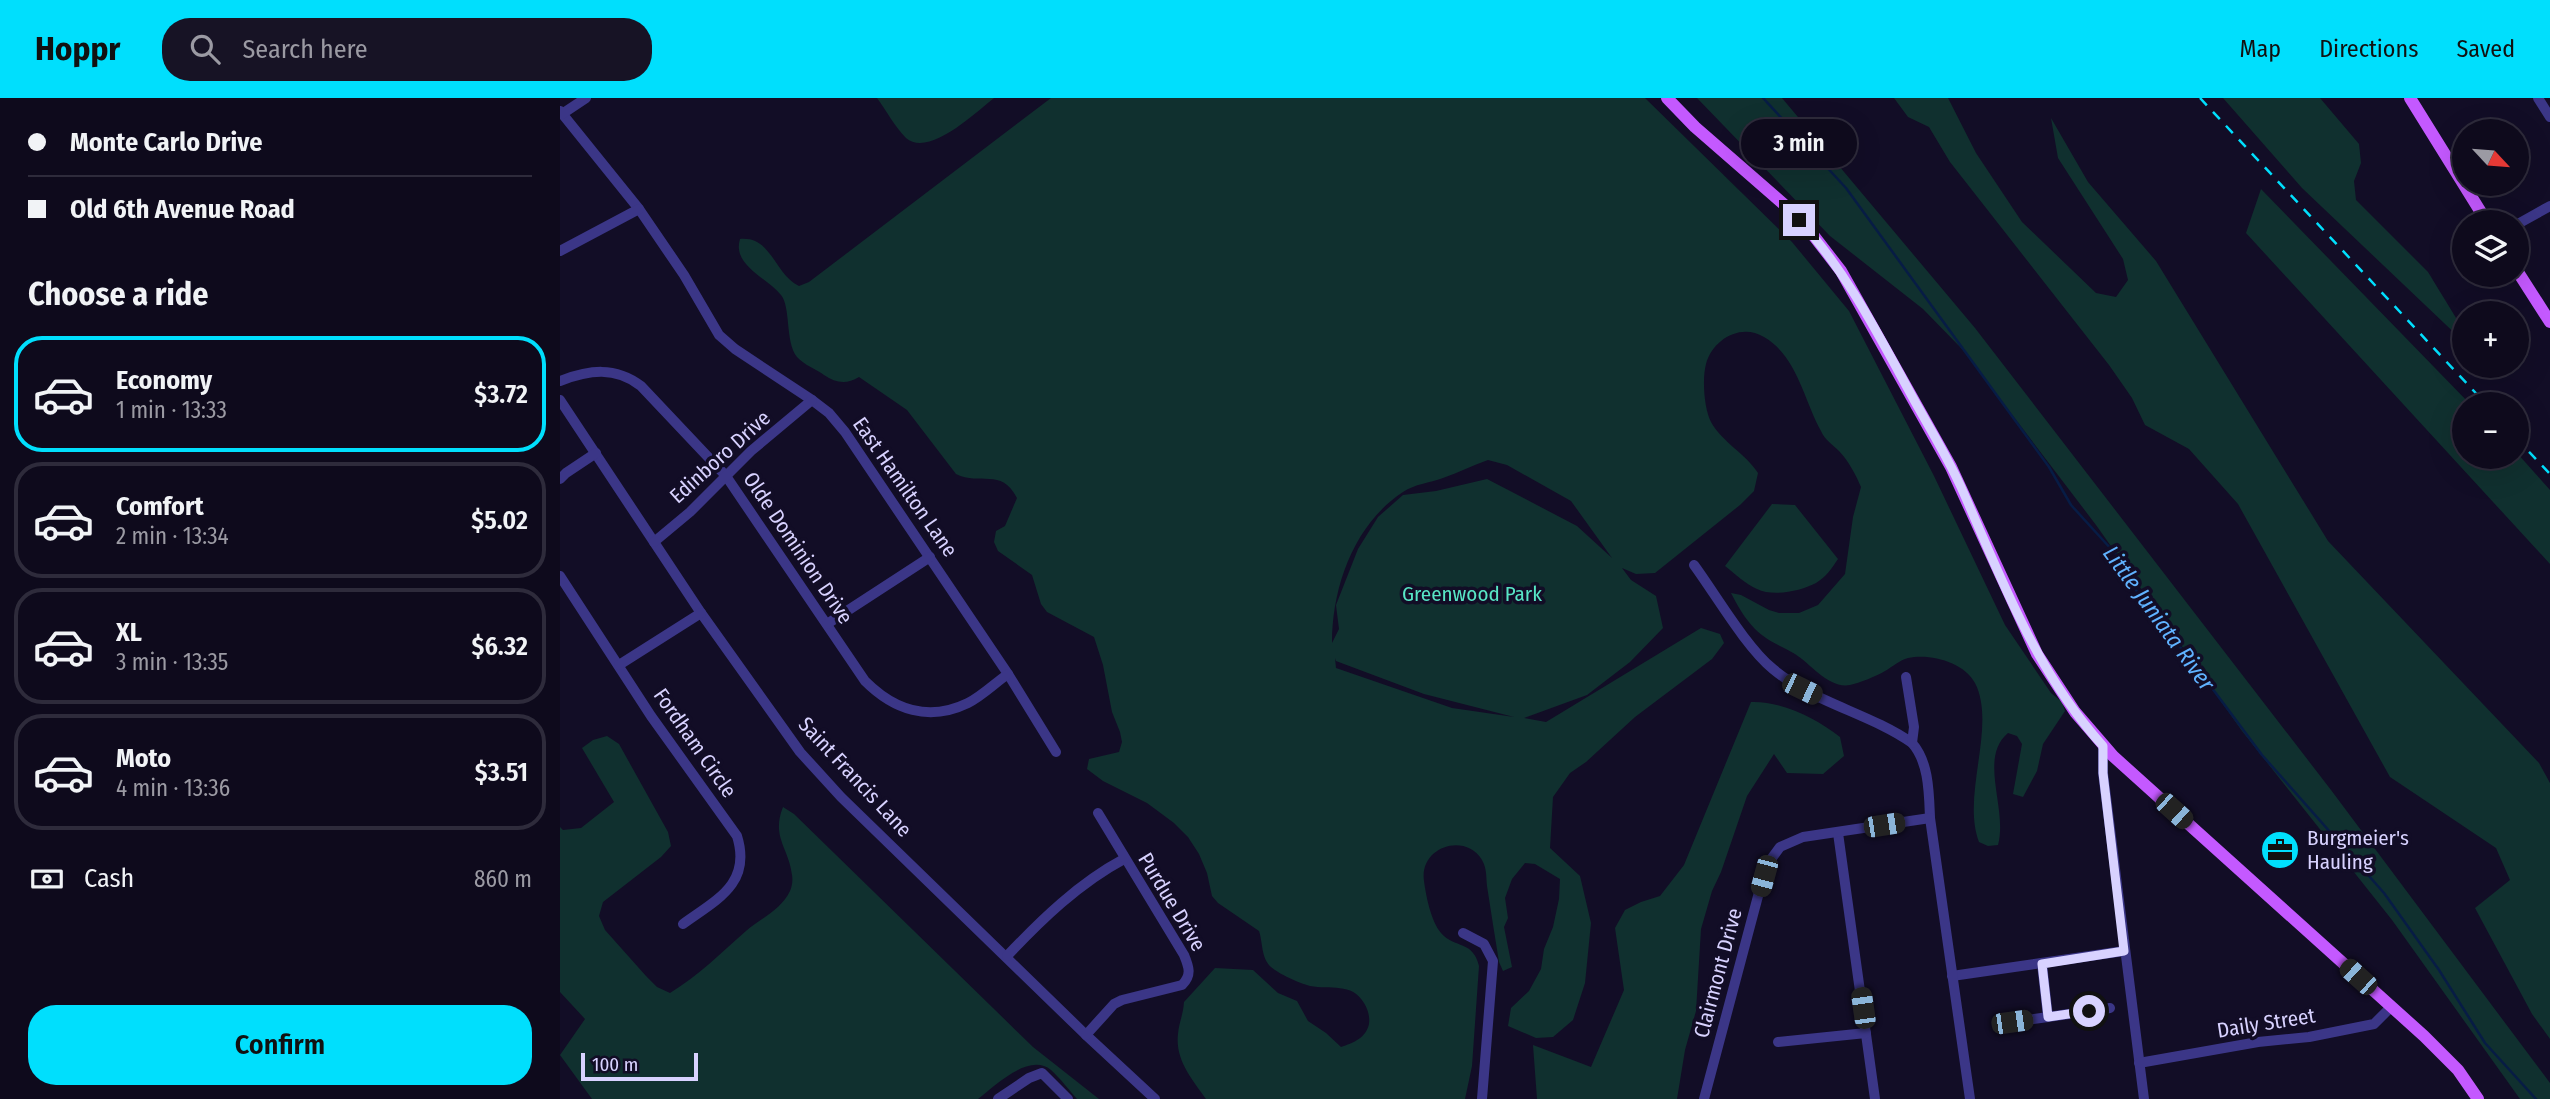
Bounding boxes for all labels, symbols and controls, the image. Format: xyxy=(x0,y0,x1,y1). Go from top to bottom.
search box xyxy=(162,18,652,81)
text: Hoppr xyxy=(35,29,120,69)
icon: search xyxy=(186,30,224,68)
text: Search here xyxy=(242,34,368,65)
text: Map xyxy=(2240,35,2281,63)
text: Directions xyxy=(2319,35,2418,63)
text: Saved xyxy=(2456,35,2515,63)
callout: 3 min xyxy=(1741,118,1857,167)
north arrow xyxy=(2452,119,2529,196)
map controls xyxy=(2452,119,2529,469)
text: Monte Carlo Drive xyxy=(70,127,262,158)
text: 3 min xyxy=(1773,129,1825,157)
text: Old 6th Avenue Road xyxy=(70,194,295,225)
route end xyxy=(1783,204,1815,236)
button: layers xyxy=(2452,210,2529,287)
text: Choose a ride xyxy=(28,275,209,313)
button: + xyxy=(2452,301,2529,378)
icon: car xyxy=(32,363,95,426)
text: Economy xyxy=(116,365,212,396)
text: $3.72 xyxy=(474,379,528,410)
button: − xyxy=(2452,392,2529,469)
text: 1 min · 13:33 xyxy=(116,396,227,424)
street label: Edinboro Drive xyxy=(664,405,776,509)
street label: East Hamilton Lane xyxy=(847,412,963,562)
street label: Olde Dominion Drive xyxy=(738,467,858,629)
icon: car xyxy=(32,489,95,552)
text: Comfort xyxy=(116,491,204,522)
text: $5.02 xyxy=(471,505,528,536)
text: 2 min · 13:34 xyxy=(116,522,229,550)
water label: Little Juniata River xyxy=(2097,540,2222,697)
park label: Greenwood Park xyxy=(1402,581,1542,607)
icon: car xyxy=(32,615,95,678)
text: XL xyxy=(116,617,142,648)
text: $6.32 xyxy=(472,631,528,662)
text: 3 min · 13:35 xyxy=(116,648,228,676)
car xyxy=(1779,670,1826,708)
street label: Fordham Circle xyxy=(648,683,742,803)
street label: Saint Francis Lane xyxy=(793,712,917,842)
icon: car xyxy=(32,741,95,804)
text: Moto xyxy=(116,743,171,774)
text: $3.51 xyxy=(475,757,528,788)
text: 4 min · 13:36 xyxy=(116,774,230,802)
car xyxy=(2152,789,2197,833)
car xyxy=(1862,811,1907,839)
place label: Burgmeier's Hauling xyxy=(2307,825,2409,875)
office icon: Burgmeier's Hauling xyxy=(2259,829,2301,871)
street label: Purdue Drive xyxy=(1132,848,1212,956)
car xyxy=(1749,853,1780,899)
icon: cash xyxy=(28,860,66,898)
text: Cash xyxy=(84,863,134,894)
text: 860 m xyxy=(474,865,532,893)
street label: Clairmont Drive xyxy=(1688,905,1748,1041)
car xyxy=(2336,955,2381,999)
car xyxy=(1850,986,1877,1030)
route start xyxy=(2073,995,2105,1027)
street label: Daily Street xyxy=(2215,1002,2317,1044)
button: Confirm xyxy=(28,1005,532,1085)
car xyxy=(1990,1009,2035,1035)
scale bar xyxy=(581,1050,698,1082)
text: 100 m xyxy=(592,1053,638,1076)

